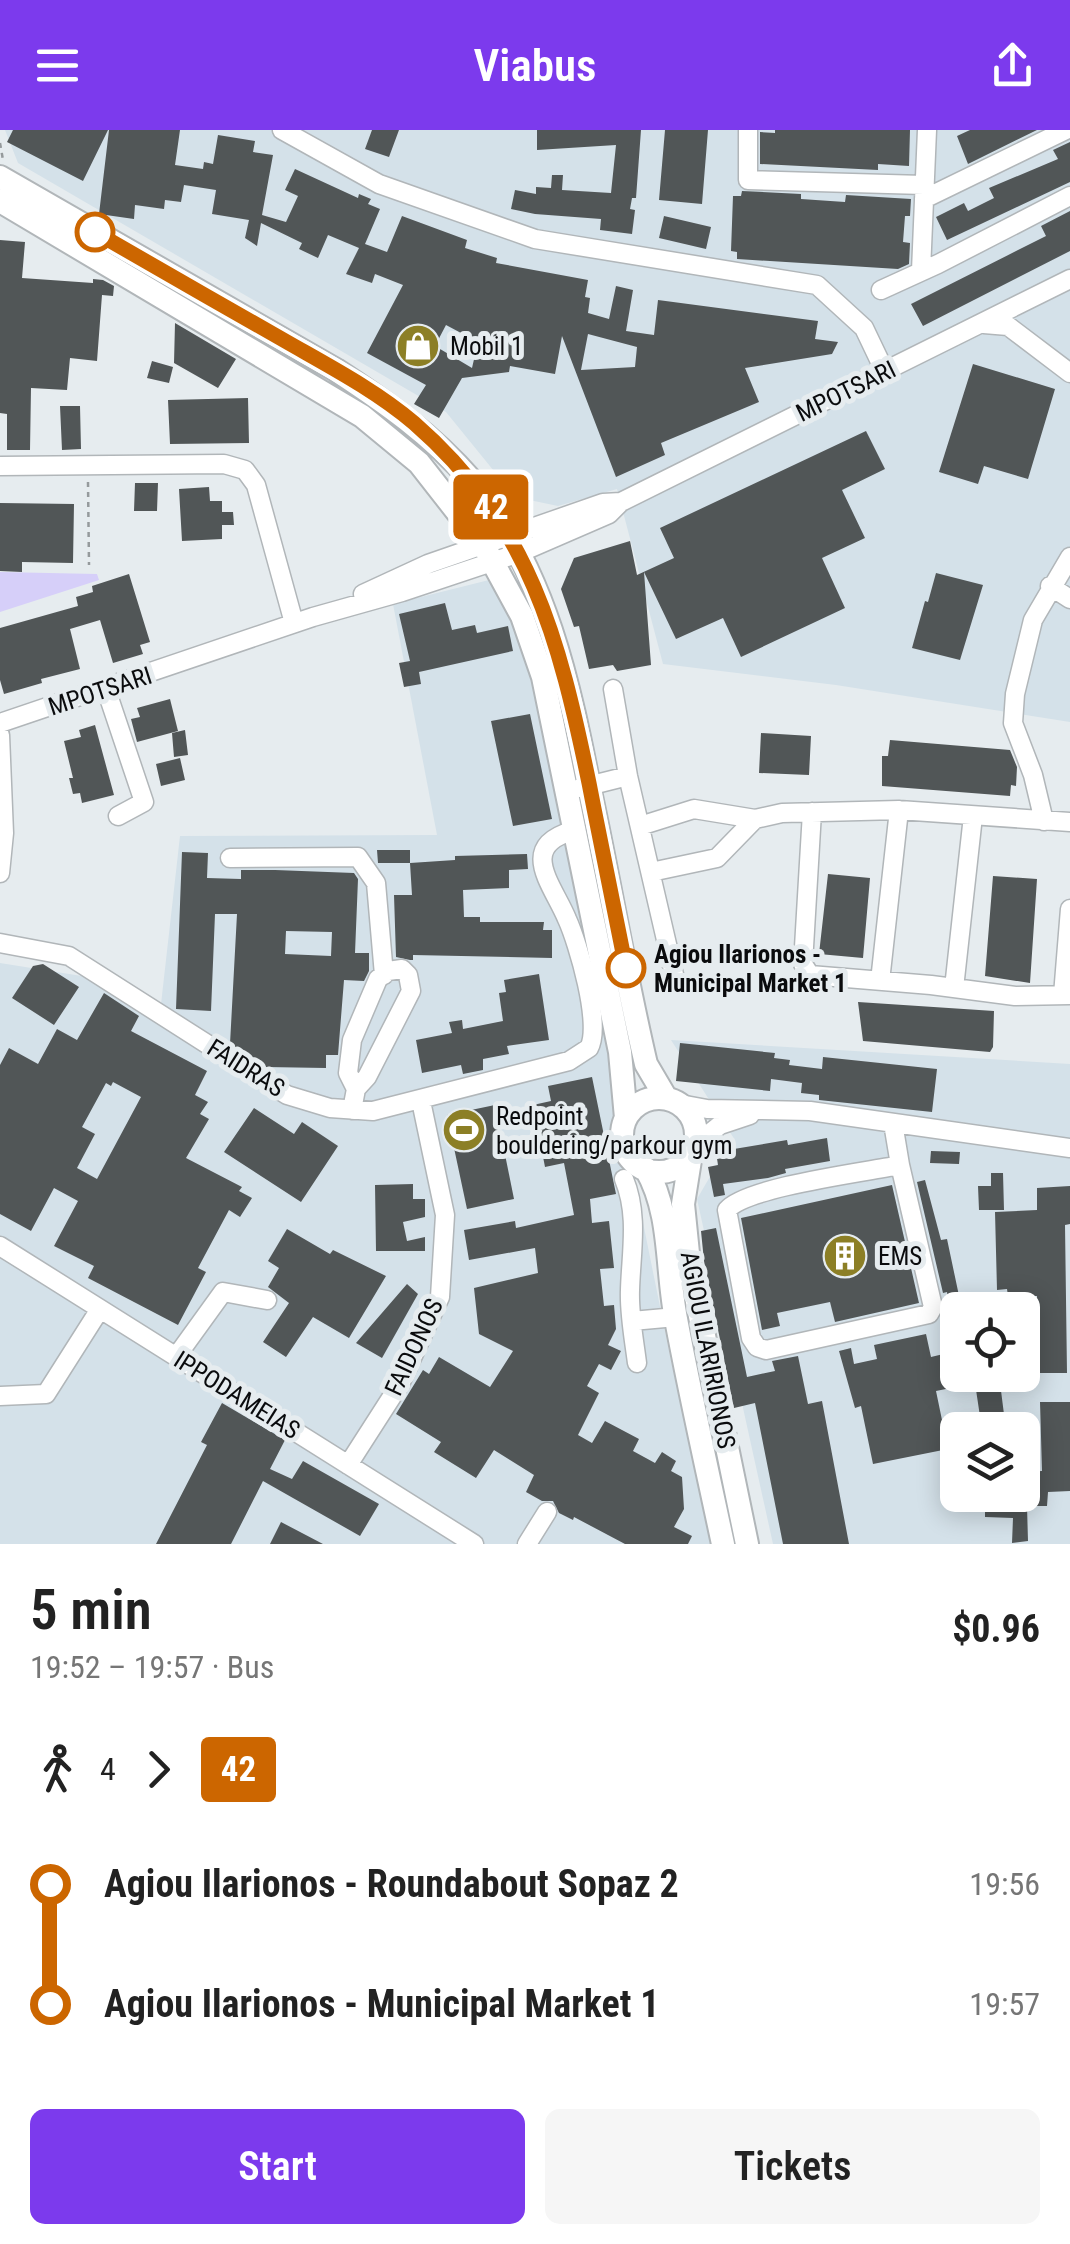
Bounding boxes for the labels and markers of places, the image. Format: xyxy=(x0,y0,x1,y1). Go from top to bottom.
unlabelled marker xyxy=(76,213,114,251)
shop icon: Mobil 1 xyxy=(395,323,441,369)
place label: Mobil 1 xyxy=(450,332,523,361)
place label: Agiou Ilarionos - Municipal Market 1 xyxy=(654,940,847,998)
marker: Agiou Ilarionos - Municipal Market 1 xyxy=(607,949,645,987)
place label: Redpoint bouldering/parkour gym xyxy=(496,1102,733,1160)
sports icon: Redpoint bouldering/parkour gym xyxy=(441,1107,487,1153)
building icon: EMS xyxy=(822,1233,868,1279)
place label: EMS xyxy=(878,1242,922,1271)

